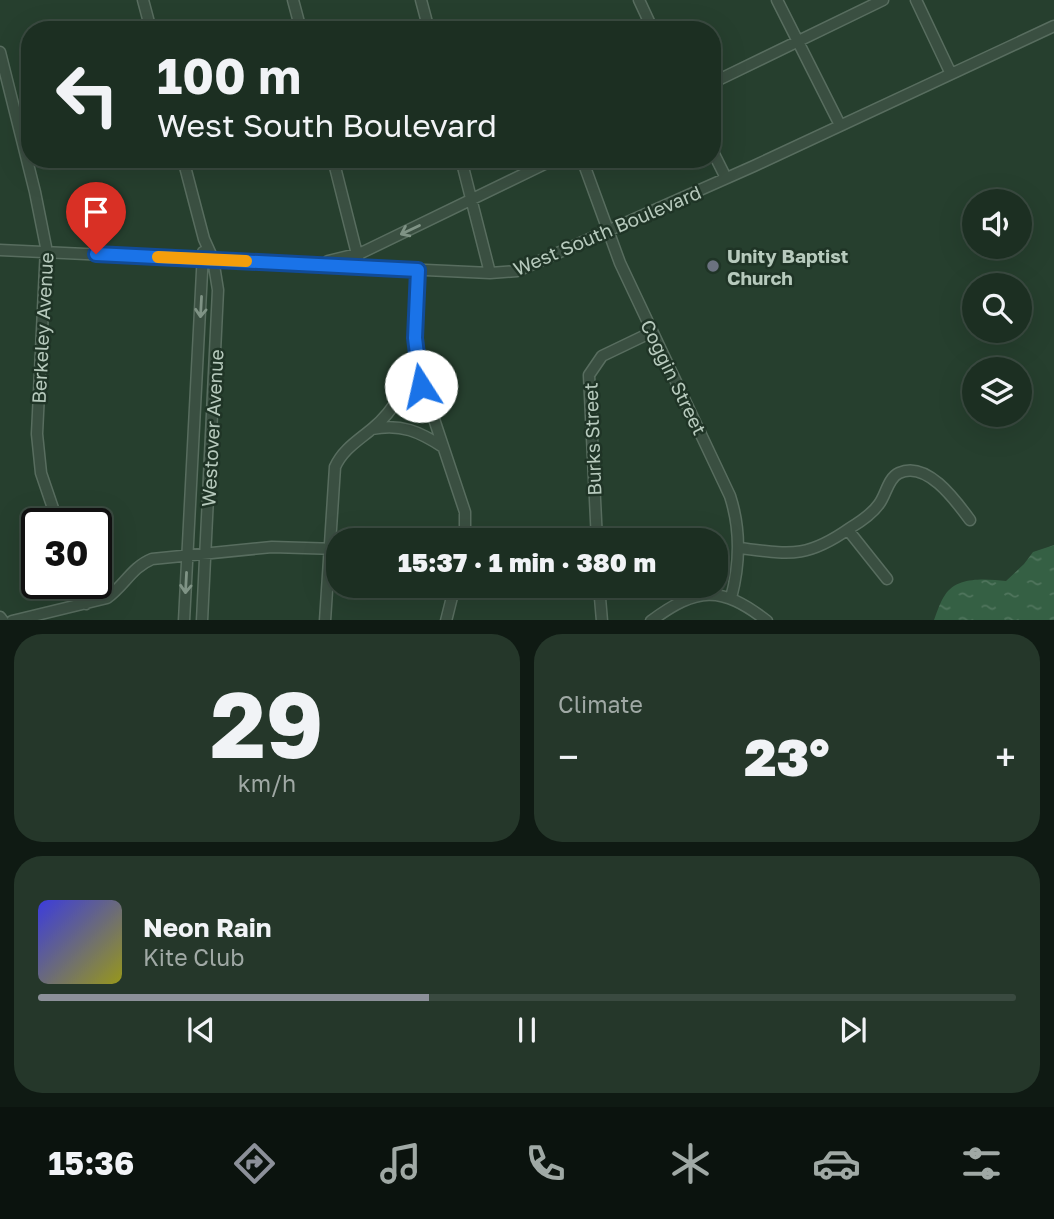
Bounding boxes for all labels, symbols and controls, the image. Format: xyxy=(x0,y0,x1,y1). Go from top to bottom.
text: 100 m xyxy=(157,46,301,105)
icon: left xyxy=(42,49,133,140)
text: West South Boulevard xyxy=(157,106,497,144)
street label: West South Boulevard xyxy=(510,180,704,280)
pin xyxy=(66,182,126,254)
map controls xyxy=(962,189,1032,427)
button: sound xyxy=(962,189,1032,259)
icon: arrive xyxy=(77,193,115,231)
one-way arrow xyxy=(399,224,420,237)
place label: Unity Baptist Church xyxy=(727,244,849,289)
street label: Berkeley Avenue xyxy=(27,252,57,404)
marker: Unity Baptist Church xyxy=(705,258,721,274)
button: search xyxy=(962,273,1032,343)
one-way arrow xyxy=(194,295,207,318)
street label: Coggin Street xyxy=(636,316,712,438)
street label: Westover Avenue xyxy=(196,349,228,507)
position arrow xyxy=(384,349,458,423)
button: layers xyxy=(962,357,1032,427)
street label: Burks Street xyxy=(579,382,605,496)
speed limit sign: 30 xyxy=(21,508,112,599)
text: 15:37 · 1 min · 380 m xyxy=(398,547,656,578)
one-way arrow xyxy=(180,571,193,594)
text: 29 xyxy=(210,669,324,778)
text: Climate xyxy=(558,690,643,718)
text: 23° xyxy=(744,725,830,787)
text: − xyxy=(558,734,579,779)
text: + xyxy=(995,734,1016,779)
text: km/h xyxy=(238,769,296,797)
text: Neon Rain xyxy=(143,912,272,943)
text: Kite Club xyxy=(143,943,244,971)
icon: previous xyxy=(182,1011,220,1049)
icon: pause xyxy=(508,1011,546,1049)
icon: next xyxy=(834,1011,872,1049)
icon: directions xyxy=(230,1139,279,1188)
icon: music xyxy=(376,1139,425,1188)
icon: phone xyxy=(521,1139,570,1188)
icon: climate xyxy=(666,1139,715,1188)
icon: car xyxy=(812,1139,861,1188)
icon: filters xyxy=(957,1139,1006,1188)
text: 15:36 xyxy=(48,1144,134,1182)

